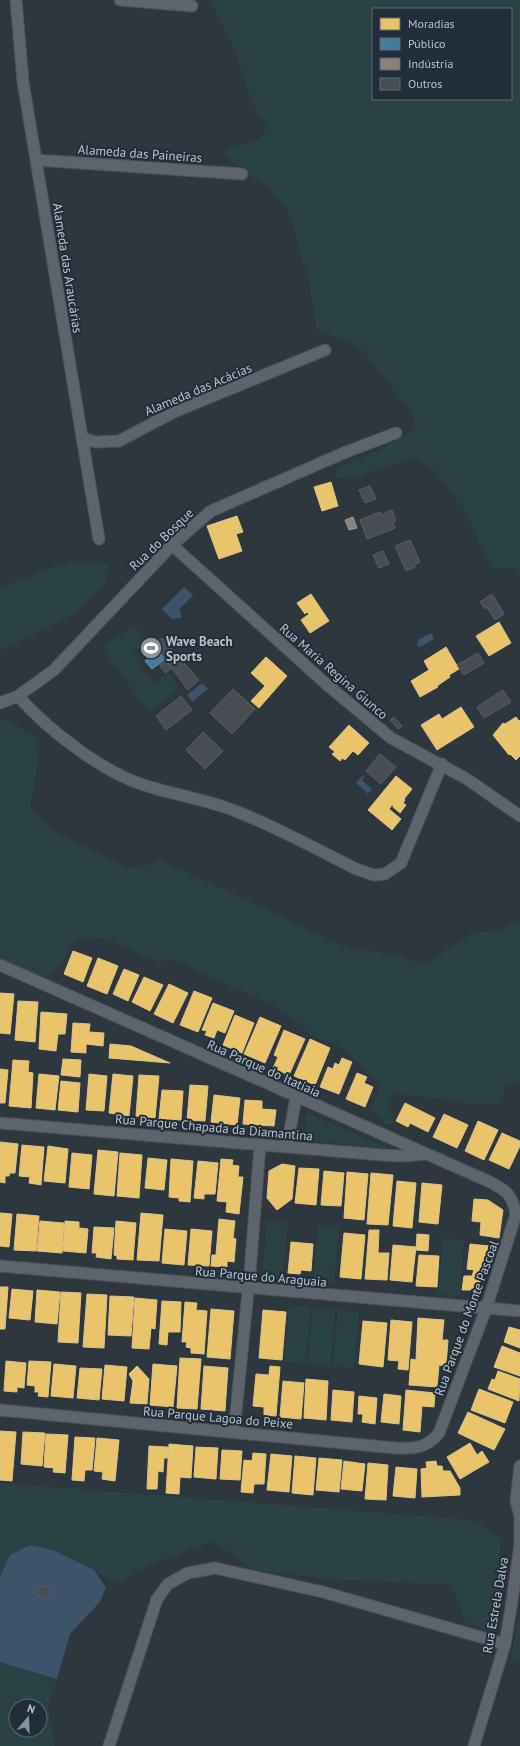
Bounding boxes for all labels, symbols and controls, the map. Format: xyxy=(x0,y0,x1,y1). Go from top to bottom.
legend xyxy=(372,8,512,100)
text: Moradias xyxy=(408,16,455,31)
text: Público xyxy=(408,36,446,51)
text: Indústria xyxy=(408,56,453,71)
text: Outros xyxy=(408,76,442,91)
street label: Alameda das Paineiras xyxy=(77,141,203,166)
street label: Alameda das Araucárias xyxy=(49,202,86,334)
street label: Alameda das Acácias xyxy=(142,359,254,420)
street label: Rua do Bosque xyxy=(126,505,197,574)
street label: Rua Maria Regina Giunco xyxy=(276,620,391,723)
place label: Wave Beach Sports xyxy=(166,633,232,665)
sports icon: Wave Beach Sports xyxy=(138,635,164,661)
street label: Rua Parque do Itatiaia xyxy=(204,1036,323,1101)
street label: Rua Parque Chapada da Diamantina xyxy=(114,1110,314,1145)
street label: Rua Parque do Monte Pascoal xyxy=(430,1238,503,1398)
street label: Rua Parque do Araguaia xyxy=(194,1262,328,1291)
street label: Rua Parque Lagoa do Peixe xyxy=(142,1402,294,1433)
street label: Rua Estrela Dalva xyxy=(479,1556,512,1655)
north arrow xyxy=(8,1698,48,1738)
text: N xyxy=(26,1701,37,1716)

